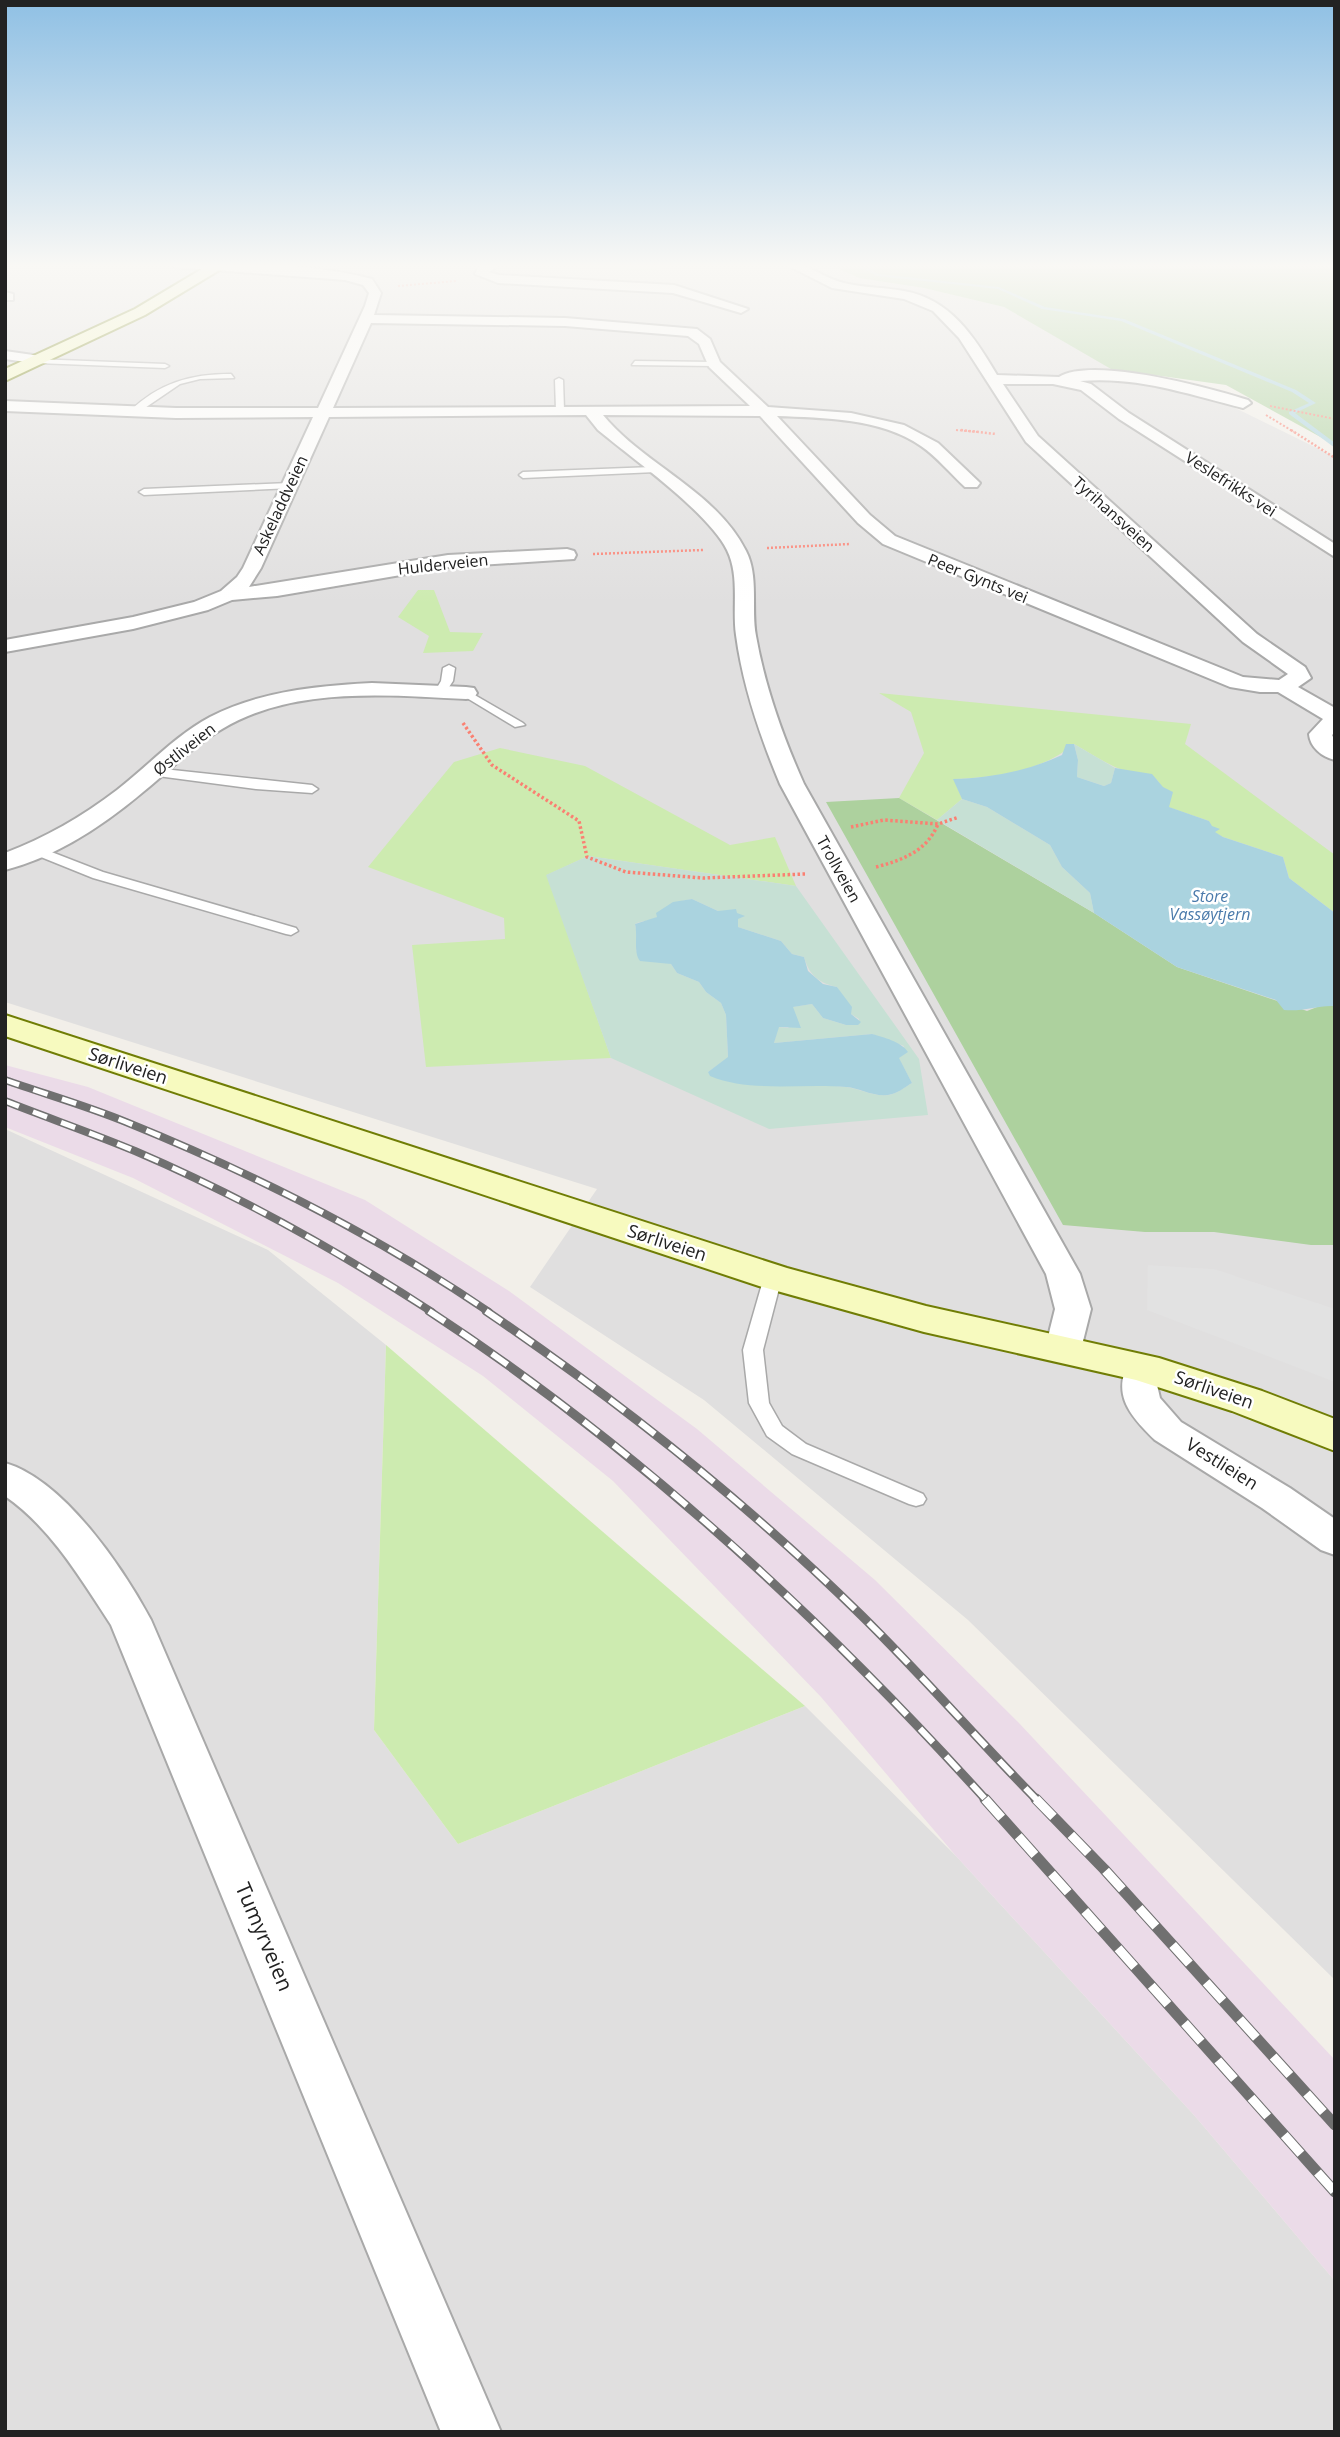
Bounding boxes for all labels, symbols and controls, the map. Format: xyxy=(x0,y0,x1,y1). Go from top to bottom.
street label: Veslefrikks vei xyxy=(1181,446,1281,522)
street label: Askeladdveien xyxy=(247,452,313,558)
street label: Tyrihansveien xyxy=(1068,471,1160,557)
street label: Hulderveien xyxy=(397,548,489,580)
street label: Peer Gynts vei xyxy=(925,548,1031,608)
street label: Østliveien xyxy=(148,718,220,780)
street label: Trollveien xyxy=(812,832,866,906)
water label: Store Vassøytjern xyxy=(1170,885,1250,925)
street label: Sørliveien xyxy=(86,1041,171,1089)
street label: Sørliveien xyxy=(625,1218,710,1266)
street label: Sørliveien xyxy=(1172,1364,1257,1414)
street label: Vestlieien xyxy=(1182,1432,1263,1495)
street label: Tumyrveien xyxy=(230,1878,300,1995)

